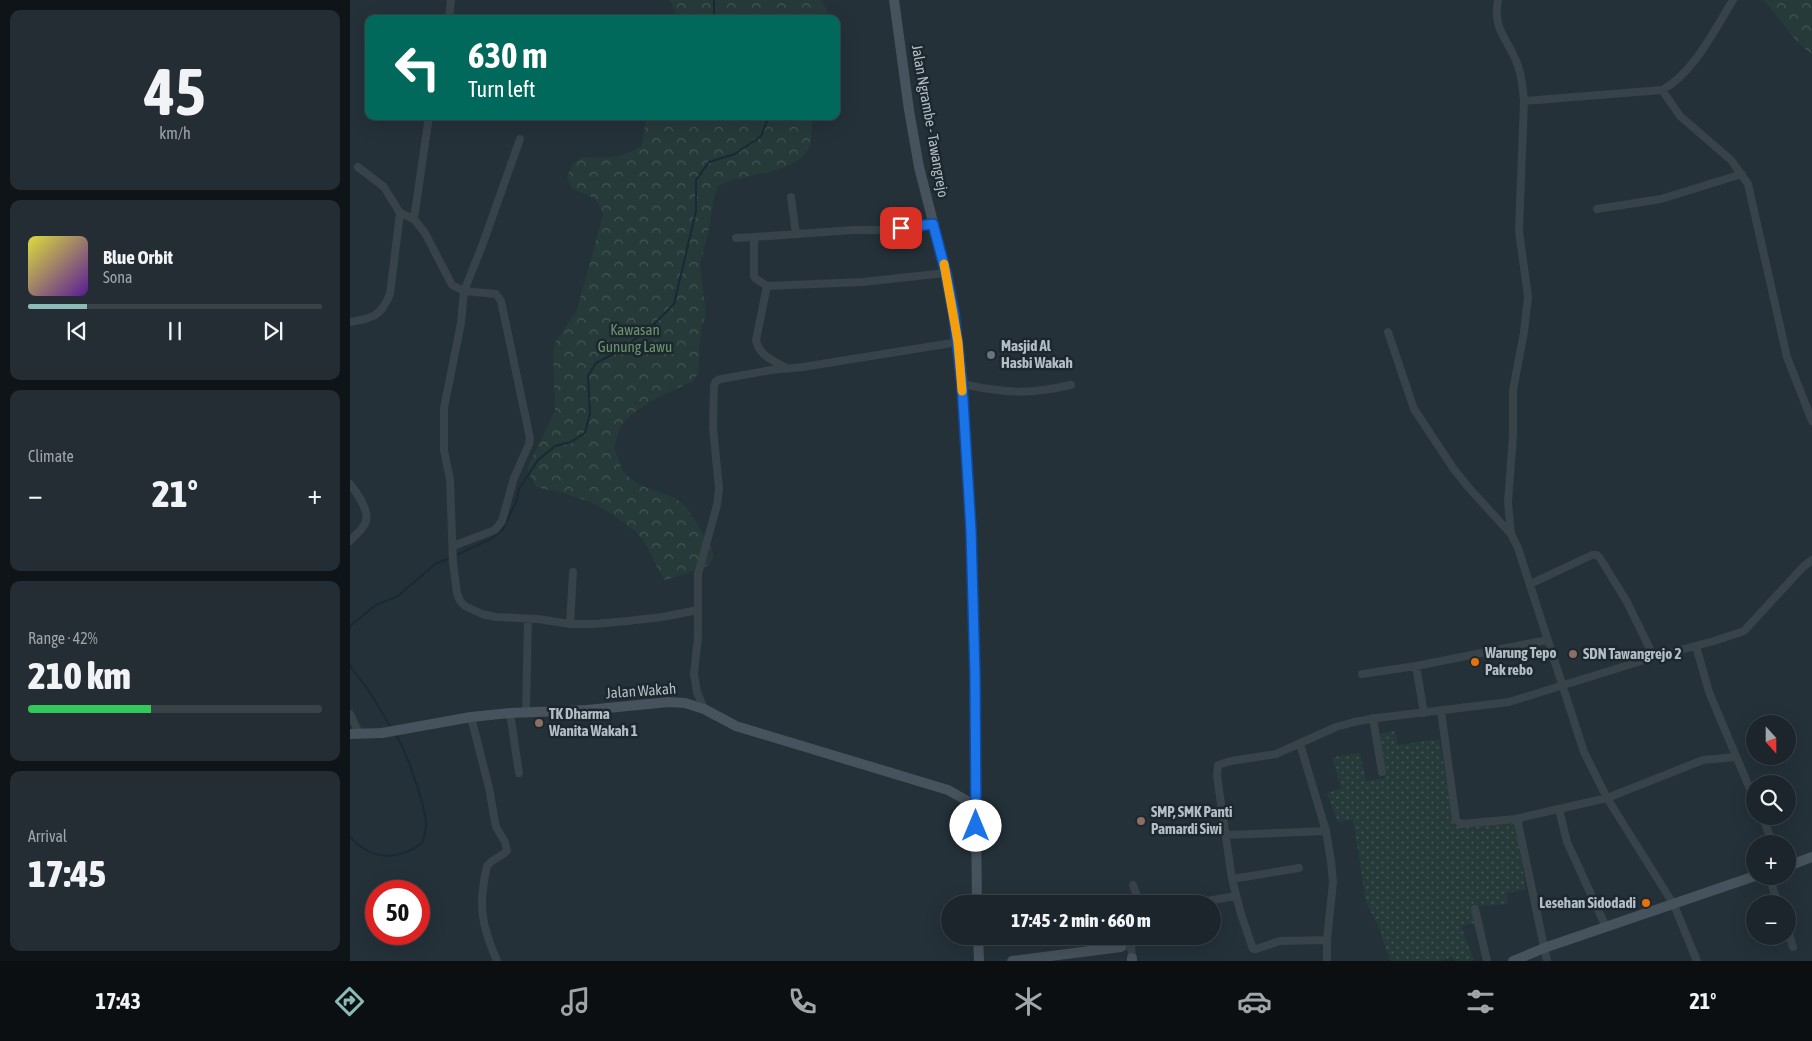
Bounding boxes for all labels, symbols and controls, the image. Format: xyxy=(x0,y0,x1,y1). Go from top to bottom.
icon: left xyxy=(385,35,450,100)
text: 630 m xyxy=(468,35,547,75)
street label: Jalan Ngrambe - Tawangrejo xyxy=(909,43,952,199)
text: 45 xyxy=(144,54,206,129)
text: Turn left xyxy=(468,76,535,102)
text: km/h xyxy=(159,124,191,142)
pin xyxy=(880,207,922,249)
icon: arrive xyxy=(887,214,915,242)
text: Blue Orbit xyxy=(103,246,173,268)
text: Sona xyxy=(103,268,132,286)
icon: previous xyxy=(63,317,91,345)
icon: pause xyxy=(161,317,189,345)
icon: next xyxy=(259,317,287,345)
park label: Kawasan Gunung Lawu xyxy=(598,321,672,355)
place label: Masjid Al Hasbi Wakah xyxy=(1001,337,1073,371)
marker: Masjid Al Hasbi Wakah xyxy=(985,349,997,361)
text: Climate xyxy=(28,447,74,465)
text: 21° xyxy=(152,472,198,515)
text: − xyxy=(28,478,43,510)
text: + xyxy=(307,478,322,510)
text: Range · 42% xyxy=(28,629,98,647)
place label: Warung Tepo Pak rebo xyxy=(1484,644,1557,678)
place label: SDN Tawangrejo 2 xyxy=(1583,645,1681,662)
marker: SDN Tawangrejo 2 xyxy=(1567,648,1579,660)
text: 210 km xyxy=(28,654,131,697)
marker: Warung Tepo Pak rebo xyxy=(1469,656,1481,668)
street label: Jalan Wakah xyxy=(605,680,677,701)
place label: TK Dharma Wanita Wakah 1 xyxy=(548,705,638,739)
north arrow xyxy=(1746,715,1796,765)
map controls xyxy=(1746,715,1796,945)
marker: TK Dharma Wanita Wakah 1 xyxy=(533,717,545,729)
button: search xyxy=(1746,775,1796,825)
position arrow xyxy=(949,799,1001,851)
place label: SMP, SMK Panti Pamardi Siwi xyxy=(1151,803,1232,837)
marker: SMP, SMK Panti Pamardi Siwi xyxy=(1135,815,1147,827)
text: Arrival xyxy=(28,827,67,845)
button: + xyxy=(1746,835,1796,885)
text: 17:45 xyxy=(28,852,106,895)
speed limit sign: 50 xyxy=(365,880,430,945)
place label: Lesehan Sidodadi xyxy=(1539,894,1636,911)
button: − xyxy=(1746,895,1796,945)
marker: Lesehan Sidodadi xyxy=(1640,897,1652,909)
text: 17:45 · 2 min · 660 m xyxy=(1011,909,1151,931)
icon: directions xyxy=(332,984,367,1019)
icon: music xyxy=(558,984,593,1019)
icon: phone xyxy=(785,984,820,1019)
icon: climate xyxy=(1011,984,1046,1019)
icon: car xyxy=(1237,984,1272,1019)
icon: filters xyxy=(1463,984,1498,1019)
text: 17:43 xyxy=(96,988,141,1014)
text: 21° xyxy=(1690,988,1716,1014)

